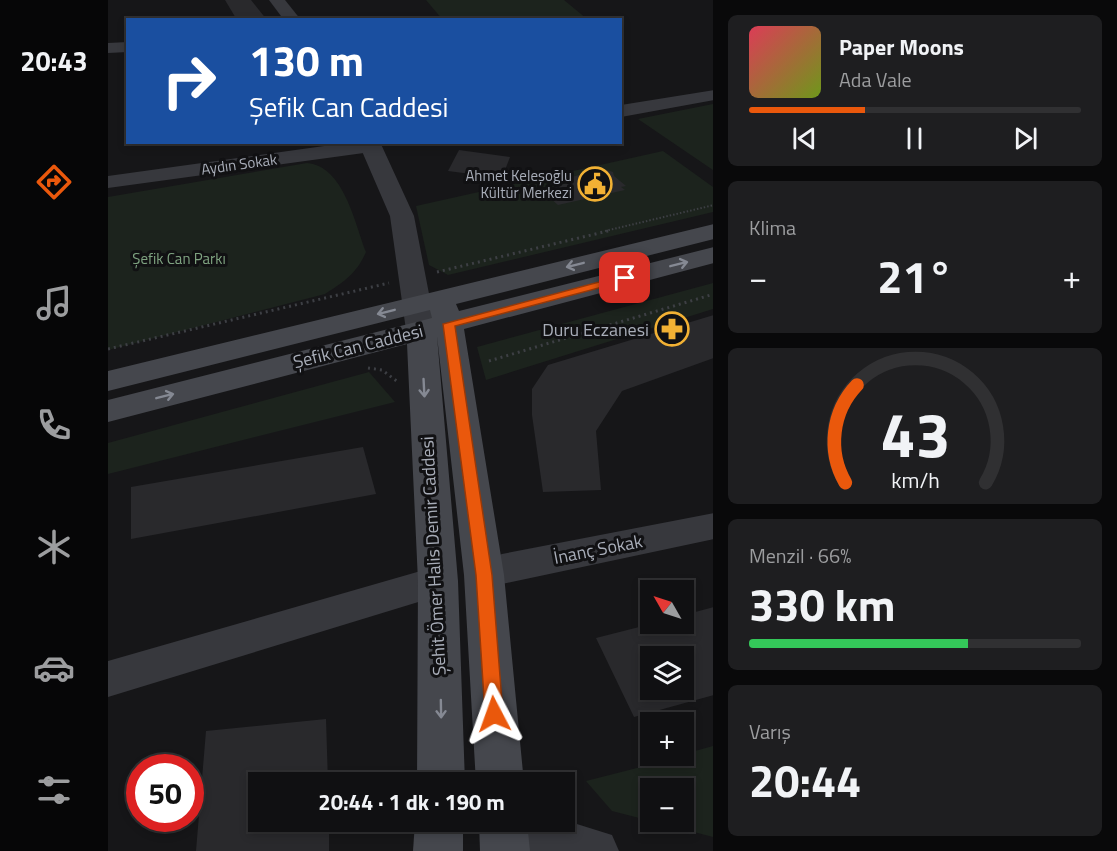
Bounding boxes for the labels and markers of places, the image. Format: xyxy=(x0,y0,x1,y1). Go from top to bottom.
place label: Ahmet Keleşoğlu Kültür Merkezi xyxy=(465,164,572,204)
public building icon: Ahmet Keleşoğlu Kültür Merkezi xyxy=(577,166,613,202)
pin xyxy=(599,252,650,303)
pharmacy icon: Duru Eczanesi xyxy=(654,311,690,347)
place label: Duru Eczanesi xyxy=(542,316,649,343)

